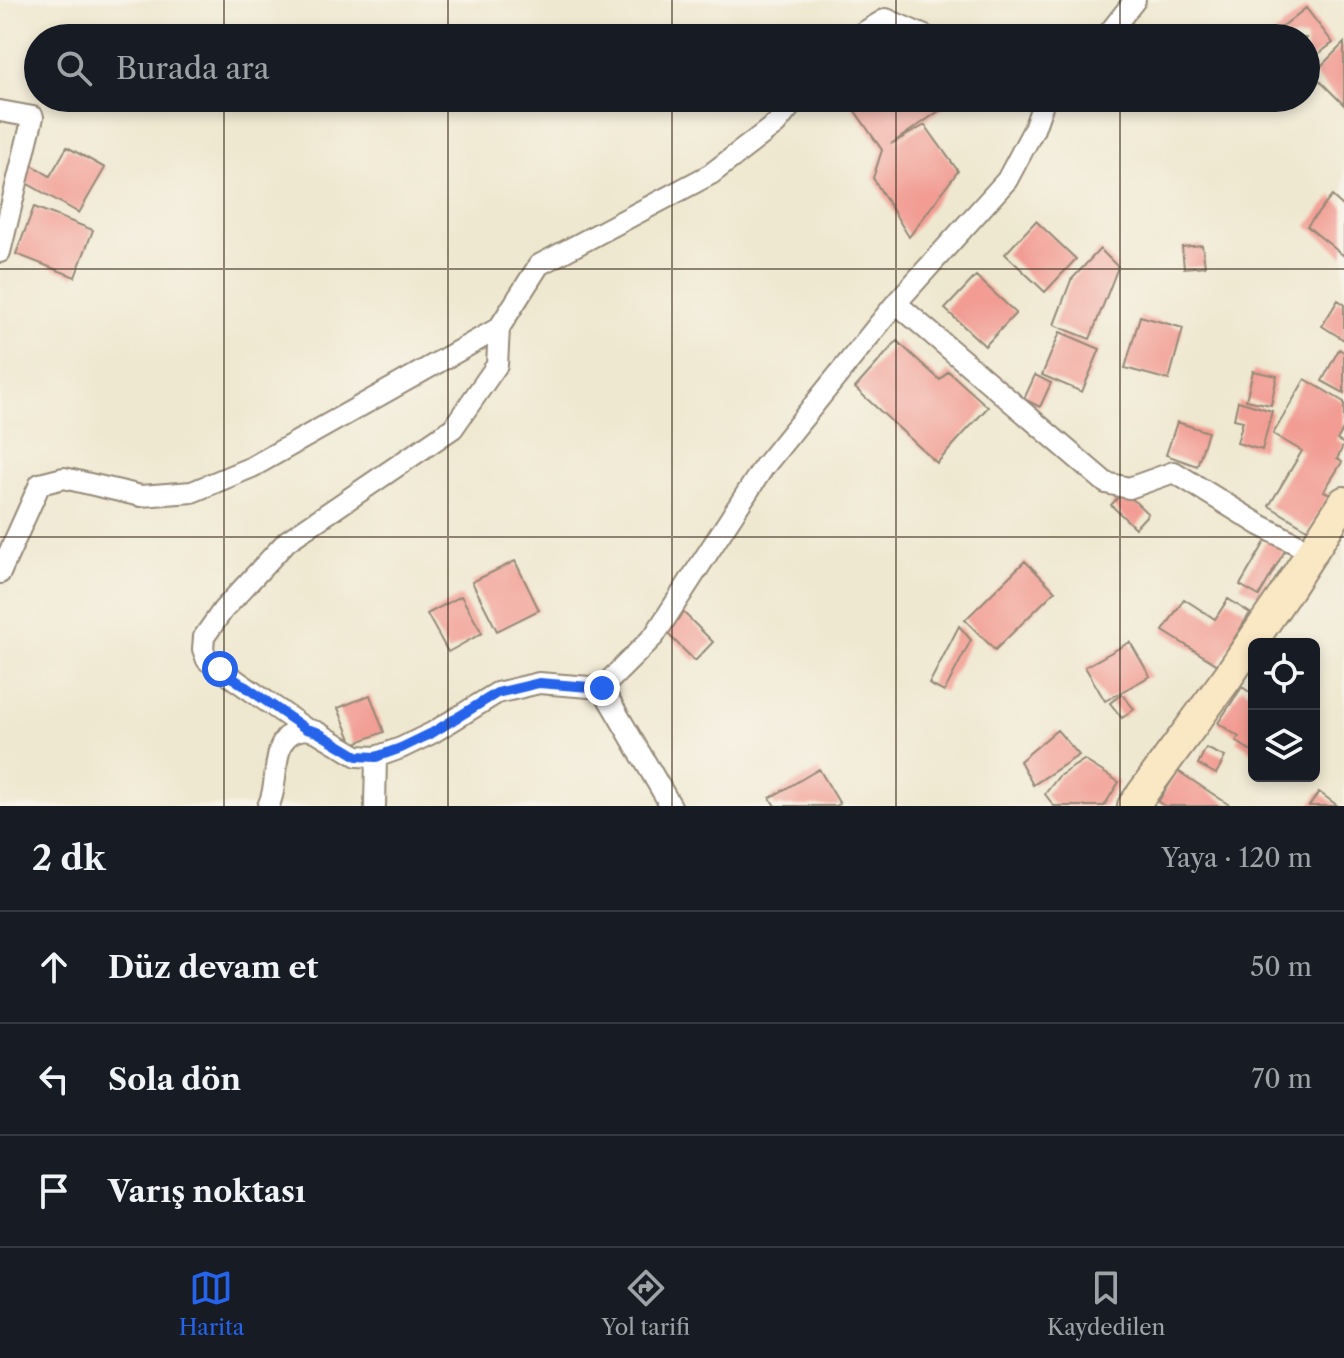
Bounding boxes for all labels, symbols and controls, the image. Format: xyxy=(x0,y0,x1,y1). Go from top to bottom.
search box xyxy=(24,24,1320,112)
icon: search xyxy=(52,46,96,90)
text: Burada ara xyxy=(116,50,270,87)
map controls xyxy=(1248,638,1320,782)
button: locate xyxy=(1248,638,1320,710)
route start xyxy=(202,651,238,687)
route end xyxy=(584,670,620,706)
button: layers xyxy=(1248,710,1320,782)
text: 2 dk xyxy=(32,837,106,879)
text: Yaya · 120 m xyxy=(1161,842,1312,874)
icon: ahead xyxy=(32,945,76,989)
text: Düz devam et xyxy=(108,949,318,986)
text: 50 m xyxy=(1250,951,1312,983)
icon: left xyxy=(32,1057,76,1101)
text: Sola dön xyxy=(108,1061,241,1098)
text: 70 m xyxy=(1252,1063,1312,1095)
icon: arrive xyxy=(32,1169,76,1213)
text: Varış noktası xyxy=(108,1173,306,1210)
tab: Harita xyxy=(179,1266,244,1341)
tab: Yol tarifi xyxy=(602,1266,690,1341)
tab: Kaydedilen xyxy=(1047,1266,1165,1341)

